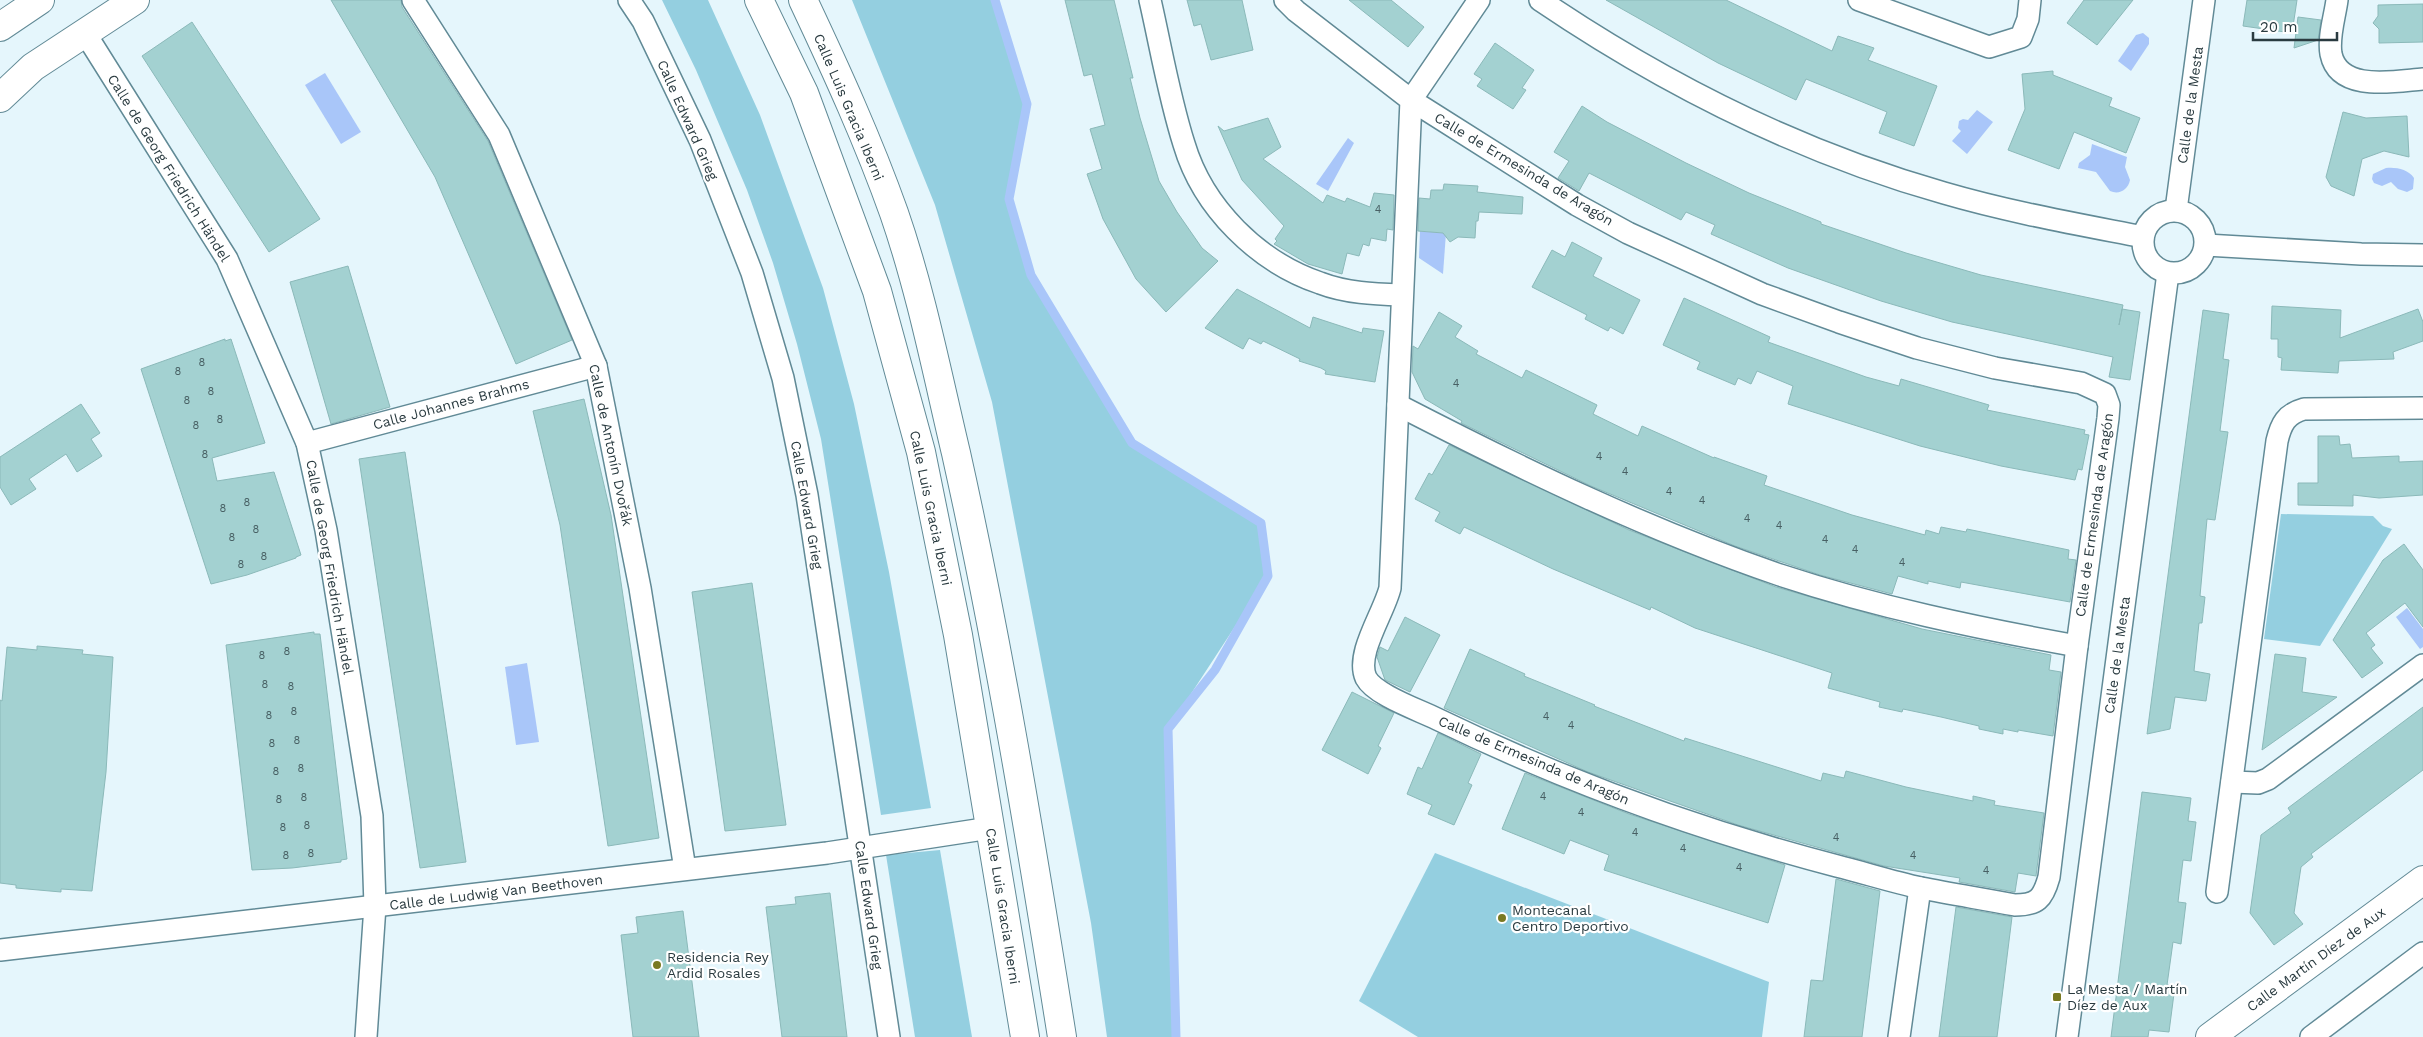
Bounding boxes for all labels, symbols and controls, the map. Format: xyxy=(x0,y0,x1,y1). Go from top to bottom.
scale bar xyxy=(2253,10,2337,42)
text: 20 m xyxy=(2260,18,2298,36)
street label: Calle Luis Gracia Iberni xyxy=(811,31,887,183)
street label: Calle de la Mesta xyxy=(2174,45,2206,165)
street label: Calle Edward Grieg xyxy=(654,57,722,183)
street label: Calle de Georg Friedrich Händel xyxy=(105,71,234,265)
street label: Calle de Ermesinda de Aragón xyxy=(1432,109,1616,229)
house number: 4 xyxy=(1375,203,1382,216)
house number: 8 xyxy=(199,356,206,369)
street label: Calle de Antonín Dvořák xyxy=(586,363,636,527)
house number: 8 xyxy=(175,365,182,378)
street label: Calle Johannes Brahms xyxy=(371,375,531,433)
house number: 4 xyxy=(1453,377,1460,390)
house number: 8 xyxy=(208,385,215,398)
house number: 8 xyxy=(184,394,191,407)
street label: Calle de Ermesinda de Aragón xyxy=(2072,412,2116,618)
house number: 8 xyxy=(217,413,224,426)
house number: 8 xyxy=(193,419,200,432)
street label: Calle Luis Gracia Iberni xyxy=(907,429,955,587)
street label: Calle Edward Grieg xyxy=(788,440,826,571)
house number: 8 xyxy=(202,448,209,461)
house number: 4 xyxy=(1596,450,1603,463)
street label: Calle de Georg Friedrich Händel xyxy=(303,458,357,676)
house number: 4 xyxy=(1622,465,1629,478)
house number: 4 xyxy=(1666,485,1673,498)
house number: 4 xyxy=(1699,494,1706,507)
house number: 8 xyxy=(244,496,251,509)
house number: 8 xyxy=(220,502,227,515)
house number: 4 xyxy=(1744,512,1751,525)
house number: 4 xyxy=(1776,519,1783,532)
house number: 8 xyxy=(253,523,260,536)
house number: 8 xyxy=(229,531,236,544)
house number: 4 xyxy=(1822,533,1829,546)
house number: 4 xyxy=(1852,543,1859,556)
house number: 8 xyxy=(261,550,268,563)
house number: 4 xyxy=(1899,556,1906,569)
house number: 8 xyxy=(238,558,245,571)
street label: Calle de la Mesta xyxy=(2101,595,2133,715)
house number: 8 xyxy=(284,645,291,658)
house number: 8 xyxy=(259,649,266,662)
house number: 8 xyxy=(262,678,269,691)
house number: 8 xyxy=(288,680,295,693)
house number: 8 xyxy=(291,705,298,718)
house number: 8 xyxy=(266,709,273,722)
house number: 4 xyxy=(1543,710,1550,723)
street label: Calle de Ermesinda de Aragón xyxy=(1436,712,1632,808)
house number: 4 xyxy=(1568,719,1575,732)
house number: 8 xyxy=(294,734,301,747)
house number: 8 xyxy=(269,737,276,750)
house number: 8 xyxy=(298,762,305,775)
house number: 8 xyxy=(273,765,280,778)
house number: 4 xyxy=(1540,790,1547,803)
house number: 8 xyxy=(301,791,308,804)
house number: 8 xyxy=(276,793,283,806)
house number: 4 xyxy=(1578,806,1585,819)
house number: 8 xyxy=(304,819,311,832)
house number: 8 xyxy=(280,821,287,834)
house number: 4 xyxy=(1632,826,1639,839)
street label: Calle Luis Gracia Iberni xyxy=(983,827,1023,985)
house number: 4 xyxy=(1833,831,1840,844)
street label: Calle Edward Grieg xyxy=(852,840,886,971)
house number: 4 xyxy=(1680,842,1687,855)
house number: 8 xyxy=(308,847,315,860)
house number: 8 xyxy=(283,849,290,862)
house number: 4 xyxy=(1910,849,1917,862)
house number: 4 xyxy=(1736,861,1743,874)
house number: 4 xyxy=(1983,864,1990,877)
street label: Calle de Ludwig Van Beethoven xyxy=(388,871,604,913)
place label: Montecanal Centro Deportivo xyxy=(1512,902,1629,934)
street label: Calle Martín Díez de Aux xyxy=(2244,903,2388,1015)
marker: Montecanal Centro Deportivo xyxy=(1496,912,1508,924)
place label: Residencia Rey Ardid Rosales xyxy=(667,949,770,981)
marker: Residencia Rey Ardid Rosales xyxy=(651,959,663,971)
place label: La Mesta / Martín Díez de Aux xyxy=(2067,981,2188,1013)
marker: La Mesta / Martín Díez de Aux xyxy=(2051,991,2063,1003)

